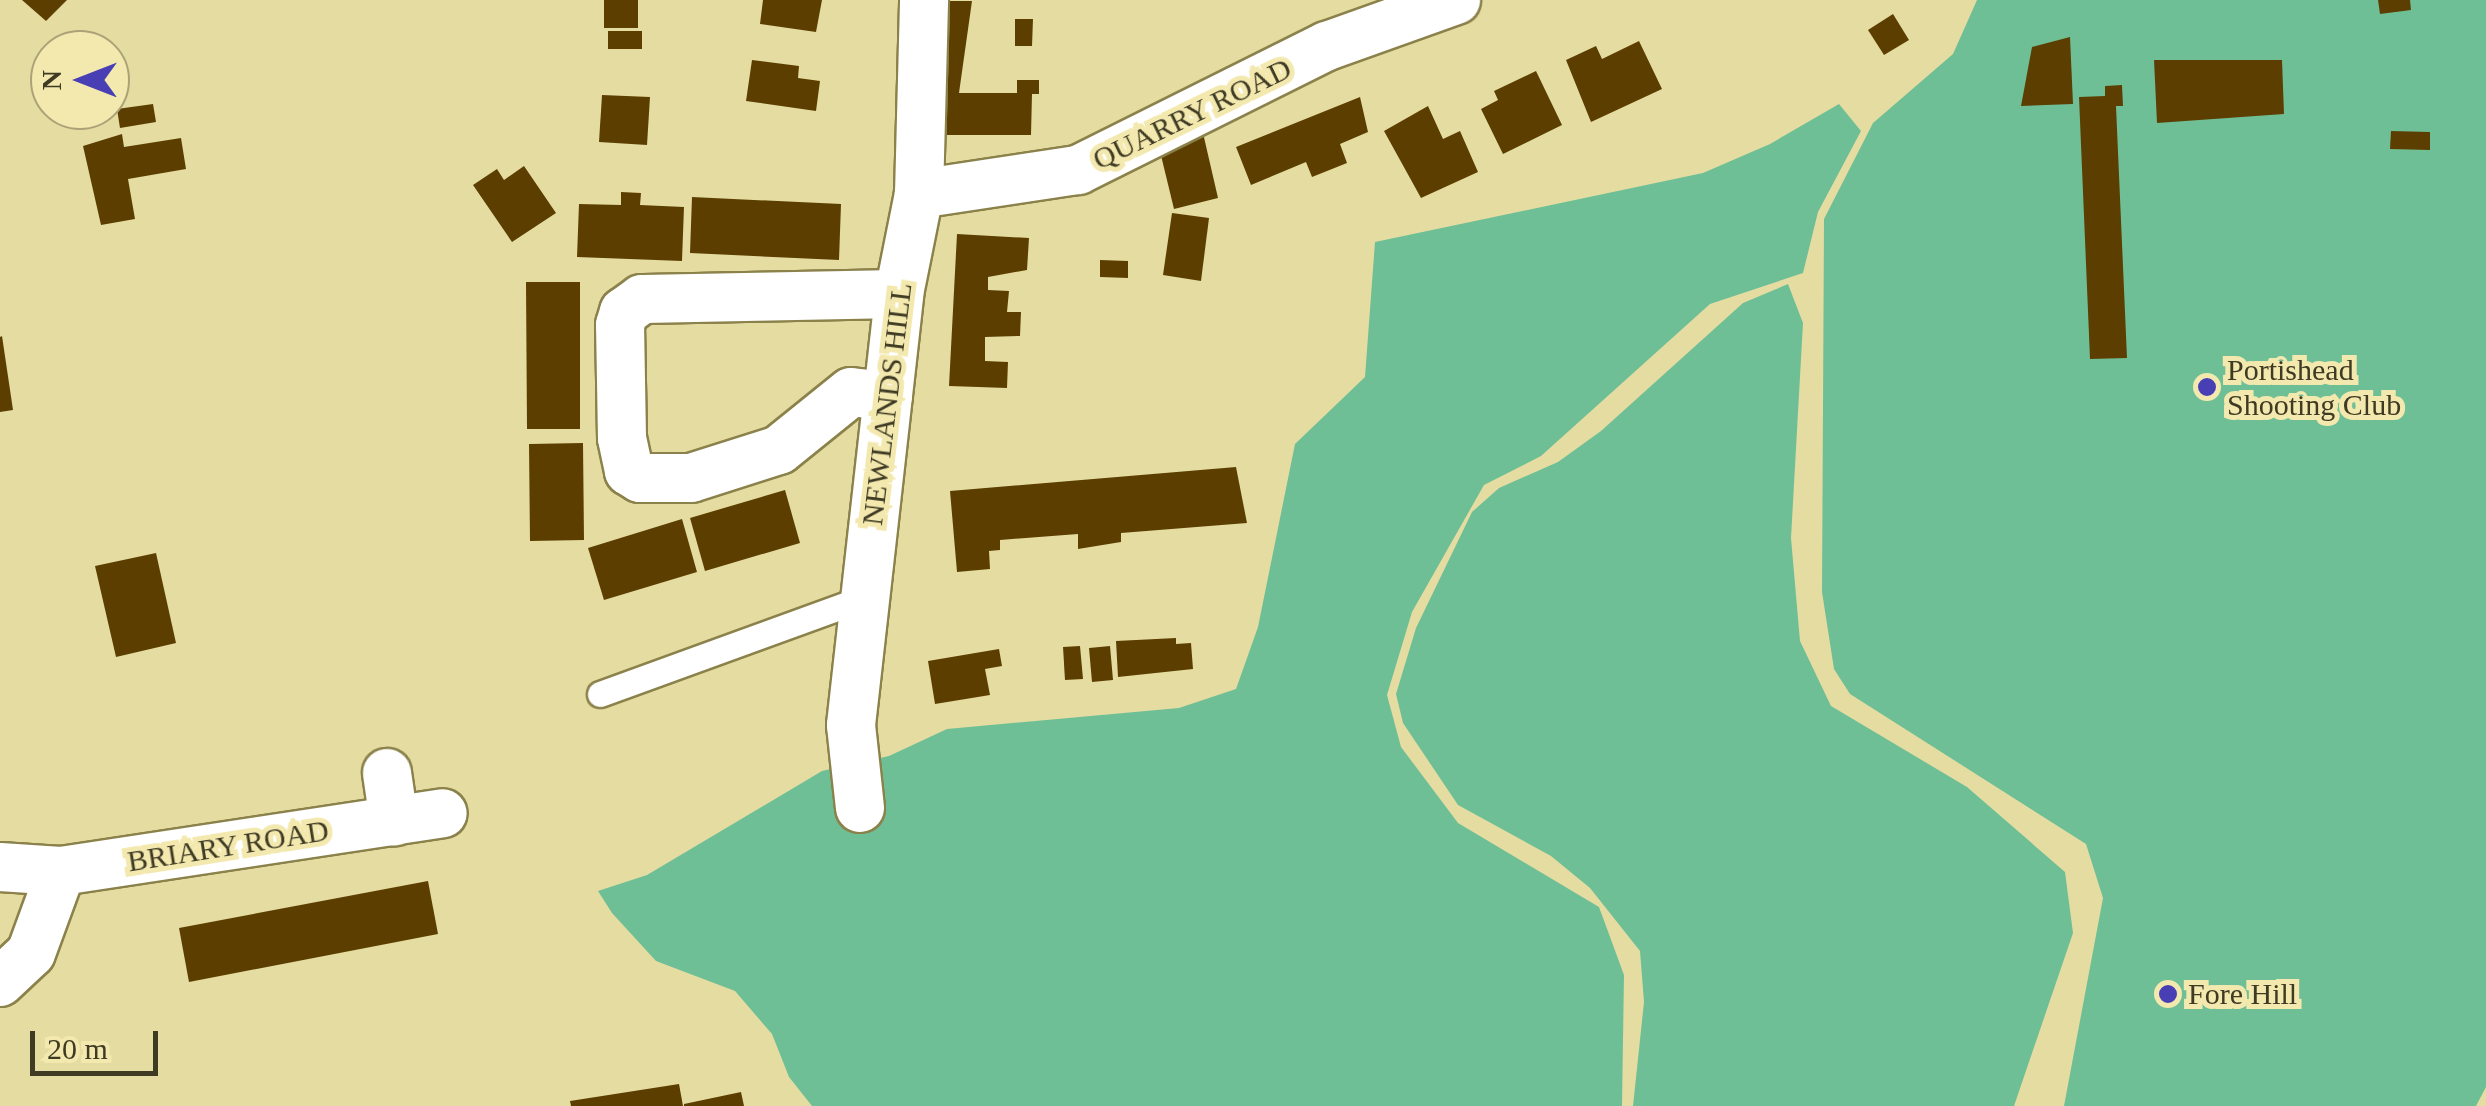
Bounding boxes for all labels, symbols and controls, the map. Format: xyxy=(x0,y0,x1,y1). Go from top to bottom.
north arrow xyxy=(30,30,130,130)
street label: QUARRY ROAD xyxy=(1086,50,1298,178)
text: N xyxy=(36,70,67,90)
street label: NEWLANDS HILL xyxy=(854,281,920,527)
place label: Portishead Shooting Club xyxy=(2227,352,2401,422)
marker: Portishead Shooting Club xyxy=(2196,376,2218,398)
street label: BRIARY ROAD xyxy=(124,812,332,880)
place label: Fore Hill xyxy=(2188,976,2297,1012)
marker: Fore Hill xyxy=(2157,983,2179,1005)
scale bar xyxy=(35,1011,162,1073)
text: 20 m xyxy=(47,1032,108,1065)

